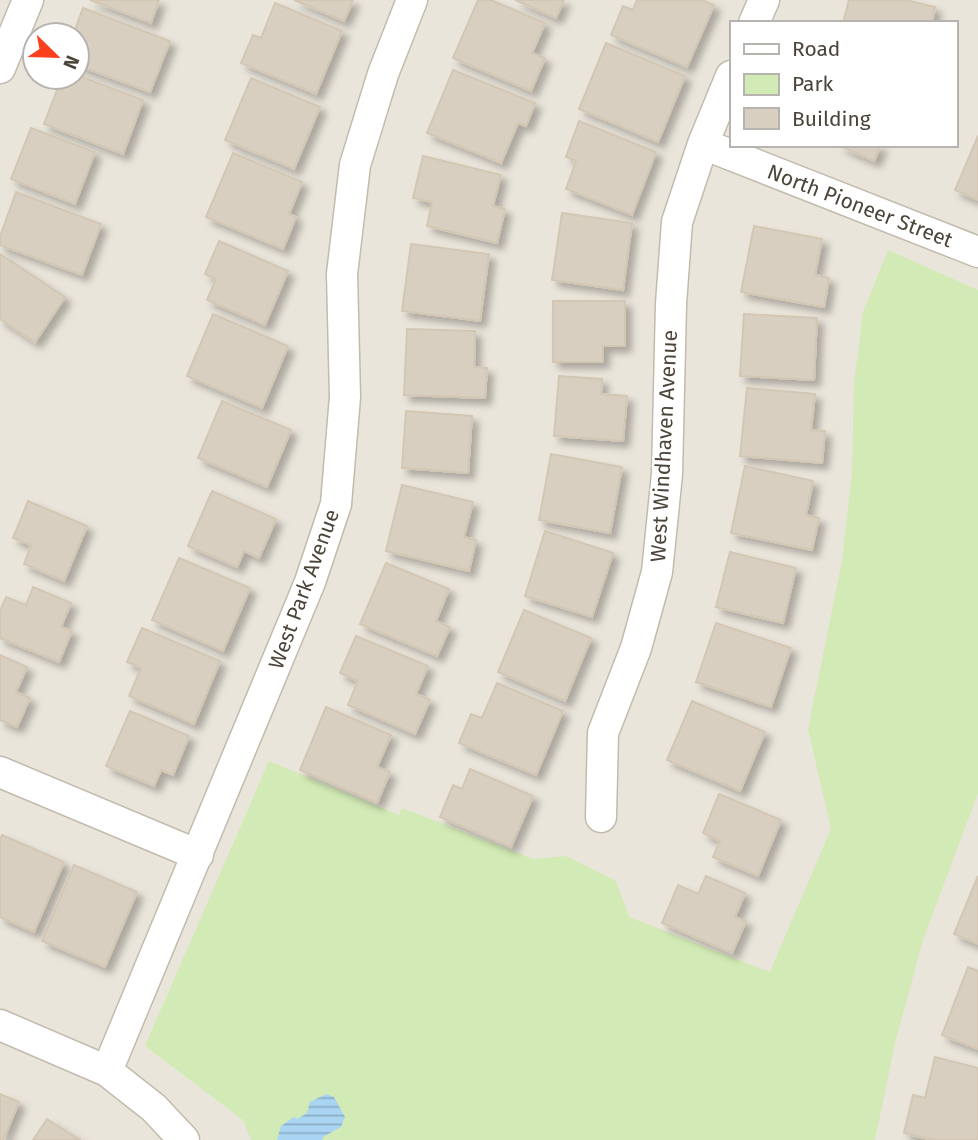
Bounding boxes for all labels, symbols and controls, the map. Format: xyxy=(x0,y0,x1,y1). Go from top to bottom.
north arrow xyxy=(21,21,91,91)
legend xyxy=(730,21,957,147)
text: Road xyxy=(792,36,840,62)
text: N xyxy=(58,52,84,73)
text: Park xyxy=(792,71,834,97)
text: Building xyxy=(792,106,871,132)
street label: North Pioneer Street xyxy=(764,159,957,253)
street label: West Windhaven Avenue xyxy=(645,329,683,563)
street label: West Park Avenue xyxy=(263,506,345,672)

